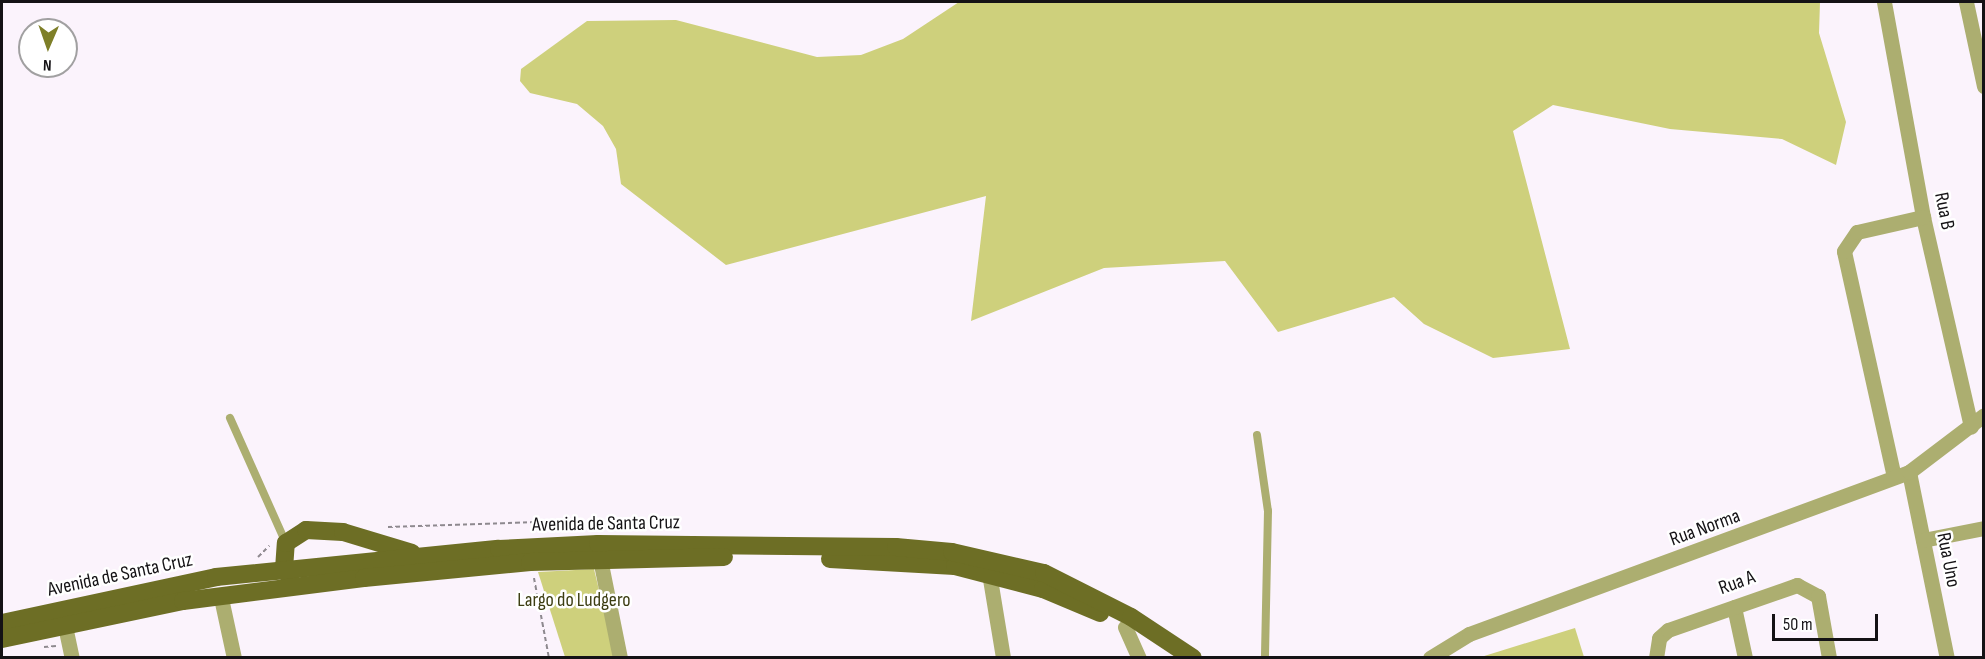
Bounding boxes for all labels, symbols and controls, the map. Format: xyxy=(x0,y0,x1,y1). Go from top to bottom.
north arrow xyxy=(18,18,78,78)
text: N xyxy=(43,55,52,74)
street label: Rua B xyxy=(1929,190,1959,232)
street label: Rua Norma xyxy=(1666,504,1744,552)
street label: Avenida de Santa Cruz xyxy=(532,511,680,537)
street label: Rua Uno xyxy=(1931,531,1965,589)
street label: Avenida de Santa Cruz xyxy=(45,548,195,602)
street label: Rua A xyxy=(1715,565,1759,601)
park label: Largo do Ludgero xyxy=(517,588,631,612)
scale bar xyxy=(1775,602,1882,640)
text: 50 m xyxy=(1783,614,1813,635)

